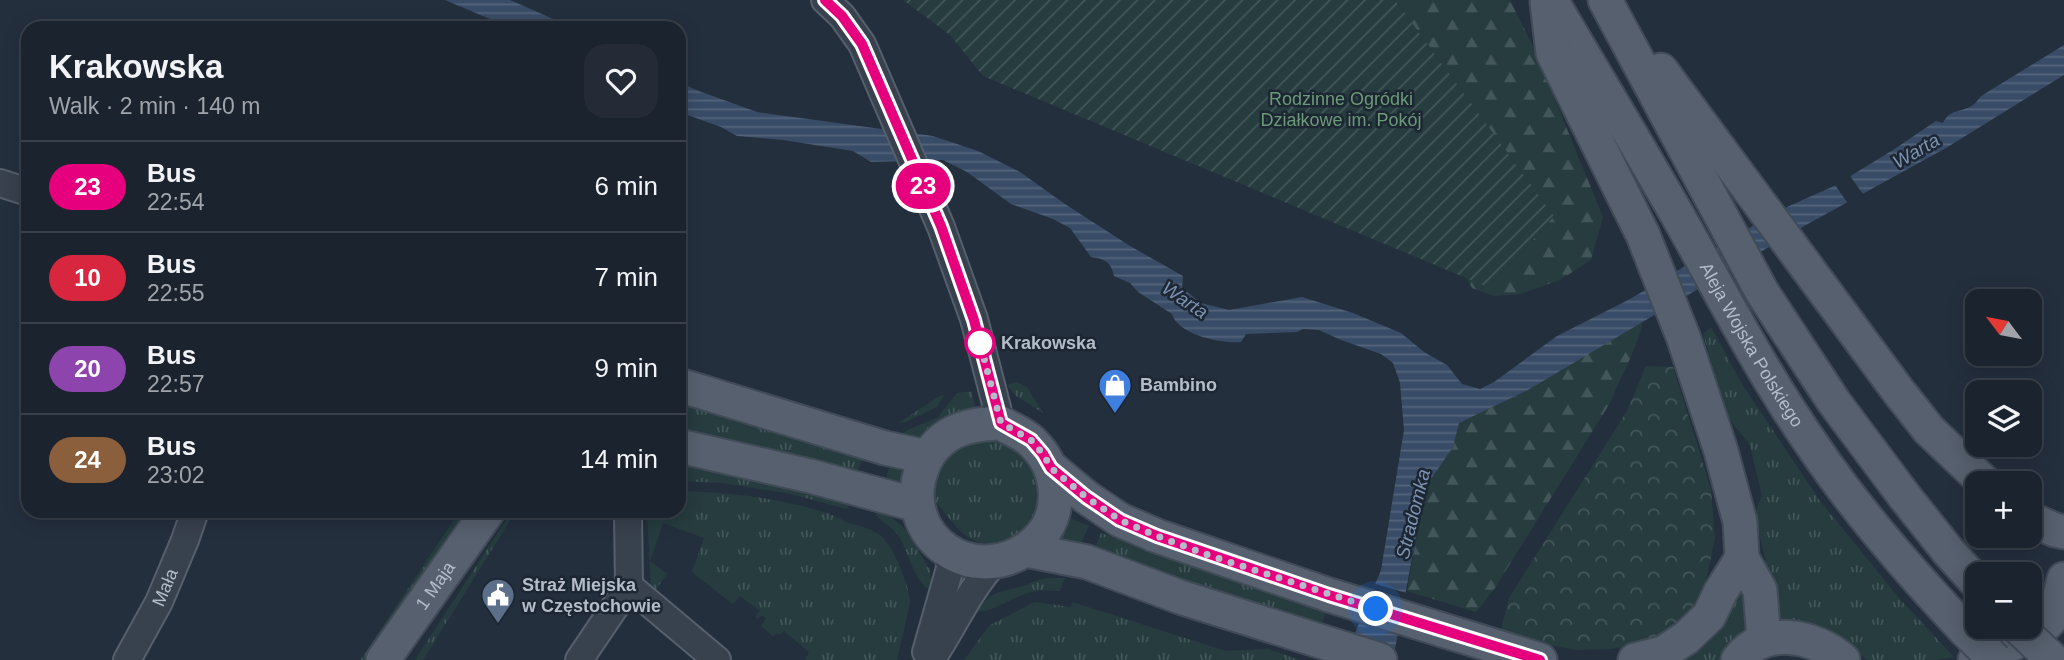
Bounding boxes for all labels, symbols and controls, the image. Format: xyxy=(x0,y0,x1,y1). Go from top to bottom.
button: heart xyxy=(584,44,658,118)
text: Krakowska xyxy=(49,48,223,85)
park label: Rodzinne Ogródki Działkowe im. Pokój xyxy=(1260,89,1422,130)
text: Walk · 2 min · 140 m xyxy=(49,93,260,119)
water label: Warta xyxy=(1889,129,1943,173)
text: Bus xyxy=(147,158,196,188)
line badge: 23 xyxy=(892,163,954,209)
text: 6 min xyxy=(594,171,658,201)
text: 23 xyxy=(910,172,936,199)
text: 23 xyxy=(74,173,101,200)
text: 22:54 xyxy=(147,189,205,215)
text: Bus xyxy=(147,249,196,279)
street label: Aleja Wojska Polskiego xyxy=(1696,259,1807,431)
text: 7 min xyxy=(594,262,658,292)
text: 10 xyxy=(74,264,101,291)
water label: Warta xyxy=(1158,277,1212,323)
text: 22:55 xyxy=(147,280,205,306)
north arrow xyxy=(1965,289,2042,366)
map controls xyxy=(1965,289,2042,639)
marker: Krakowska xyxy=(965,328,995,358)
place label: Krakowska xyxy=(1001,333,1097,353)
text: Bus xyxy=(147,340,196,370)
text: 9 min xyxy=(594,353,658,383)
text: 20 xyxy=(74,355,101,382)
shop icon: Bambino xyxy=(1096,366,1134,415)
text: 22:57 xyxy=(147,371,205,397)
place label: Bambino xyxy=(1140,375,1217,395)
button: layers xyxy=(1965,380,2042,457)
text: Bus xyxy=(147,431,196,461)
text: 14 min xyxy=(580,444,658,474)
text: 24 xyxy=(74,446,101,473)
text: 23:02 xyxy=(147,462,205,488)
water label: Stradomka xyxy=(1392,467,1434,561)
button: + xyxy=(1965,471,2042,548)
street label: 1 Maja xyxy=(412,557,460,613)
button: − xyxy=(1965,562,2042,639)
street label: Mała xyxy=(148,565,182,609)
place label: Straż Miejska w Częstochowie xyxy=(521,575,661,616)
public building icon: Straż Miejska w Częstochowie xyxy=(479,576,517,625)
your location xyxy=(1358,591,1393,626)

